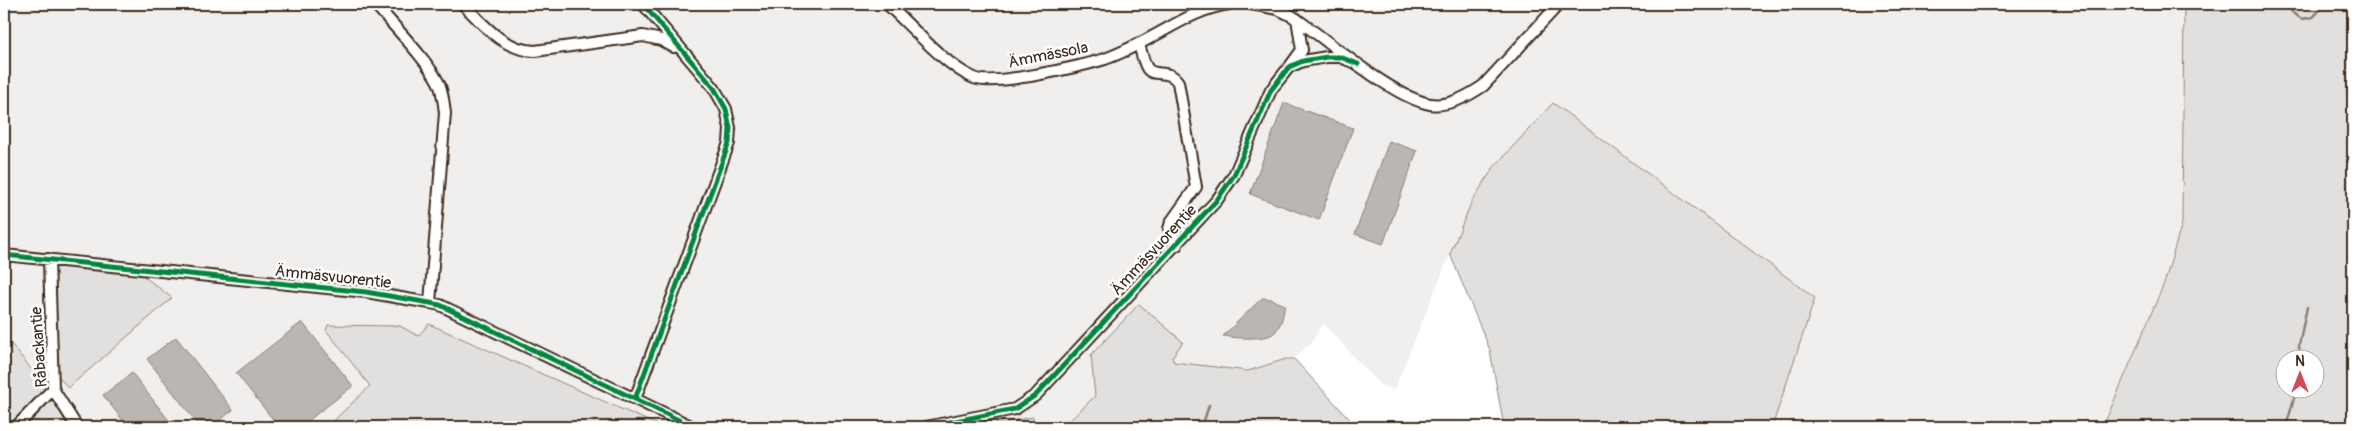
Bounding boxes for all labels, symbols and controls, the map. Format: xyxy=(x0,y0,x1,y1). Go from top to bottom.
street label: Ämmässola xyxy=(1006,37,1090,73)
street label: Ämmäsvuorentie xyxy=(1107,200,1201,300)
street label: Ämmäsvuorentie xyxy=(274,261,392,293)
street label: Råbackantie xyxy=(26,306,52,388)
north arrow xyxy=(2274,348,2324,398)
text: N xyxy=(2295,353,2305,370)

